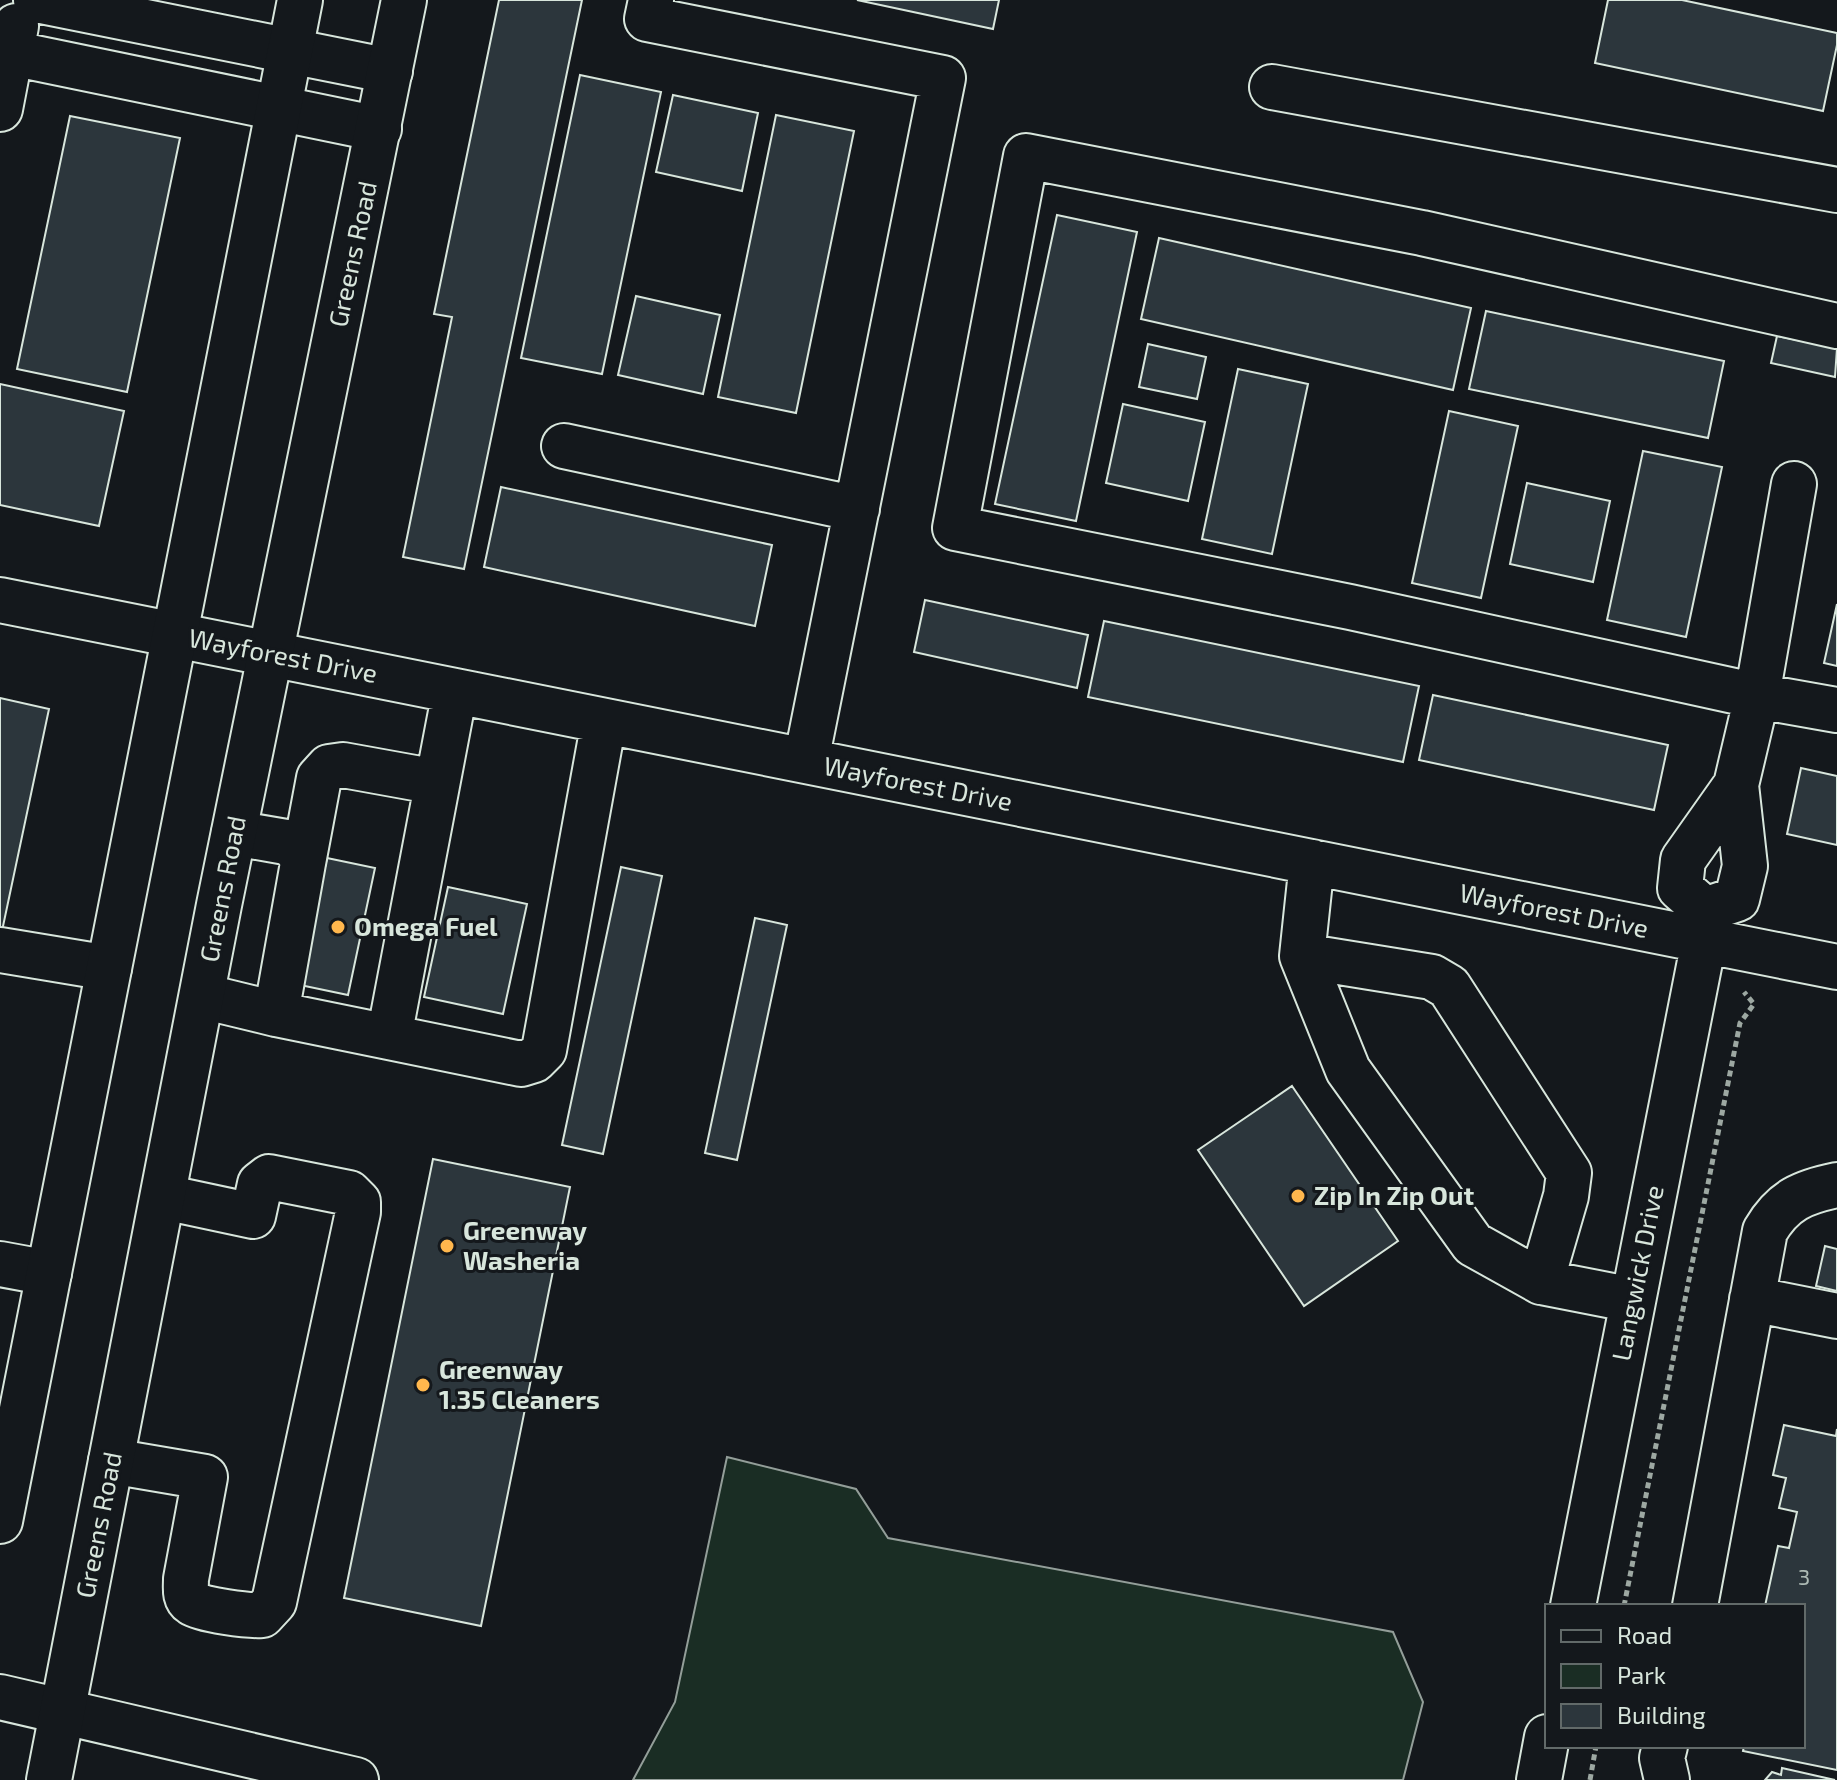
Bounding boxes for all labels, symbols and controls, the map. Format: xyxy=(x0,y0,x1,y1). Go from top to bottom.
street label: Greens Road xyxy=(321,178,382,329)
street label: Wayforest Drive xyxy=(186,621,380,688)
street label: Wayforest Drive xyxy=(821,749,1015,816)
street label: Greens Road xyxy=(192,813,251,964)
street label: Wayforest Drive xyxy=(1457,876,1651,943)
place label: Omega Fuel xyxy=(354,910,498,941)
marker: Omega Fuel xyxy=(329,918,347,936)
place label: Zip In Zip Out xyxy=(1314,1179,1474,1210)
street label: Langwick Drive xyxy=(1604,1182,1669,1363)
marker: Zip In Zip Out xyxy=(1289,1187,1307,1205)
place label: Greenway Washeria xyxy=(463,1214,587,1275)
marker: Greenway Washeria xyxy=(438,1237,456,1255)
place label: Greenway 1.35 Cleaners xyxy=(439,1353,600,1414)
marker: Greenway 1.35 Cleaners xyxy=(414,1376,432,1394)
street label: Greens Road xyxy=(68,1449,127,1600)
house number: 3 xyxy=(1798,1563,1810,1589)
legend xyxy=(1545,1604,1805,1748)
text: Road xyxy=(1617,1620,1672,1649)
text: Park xyxy=(1617,1660,1666,1689)
text: Building xyxy=(1617,1700,1706,1729)

